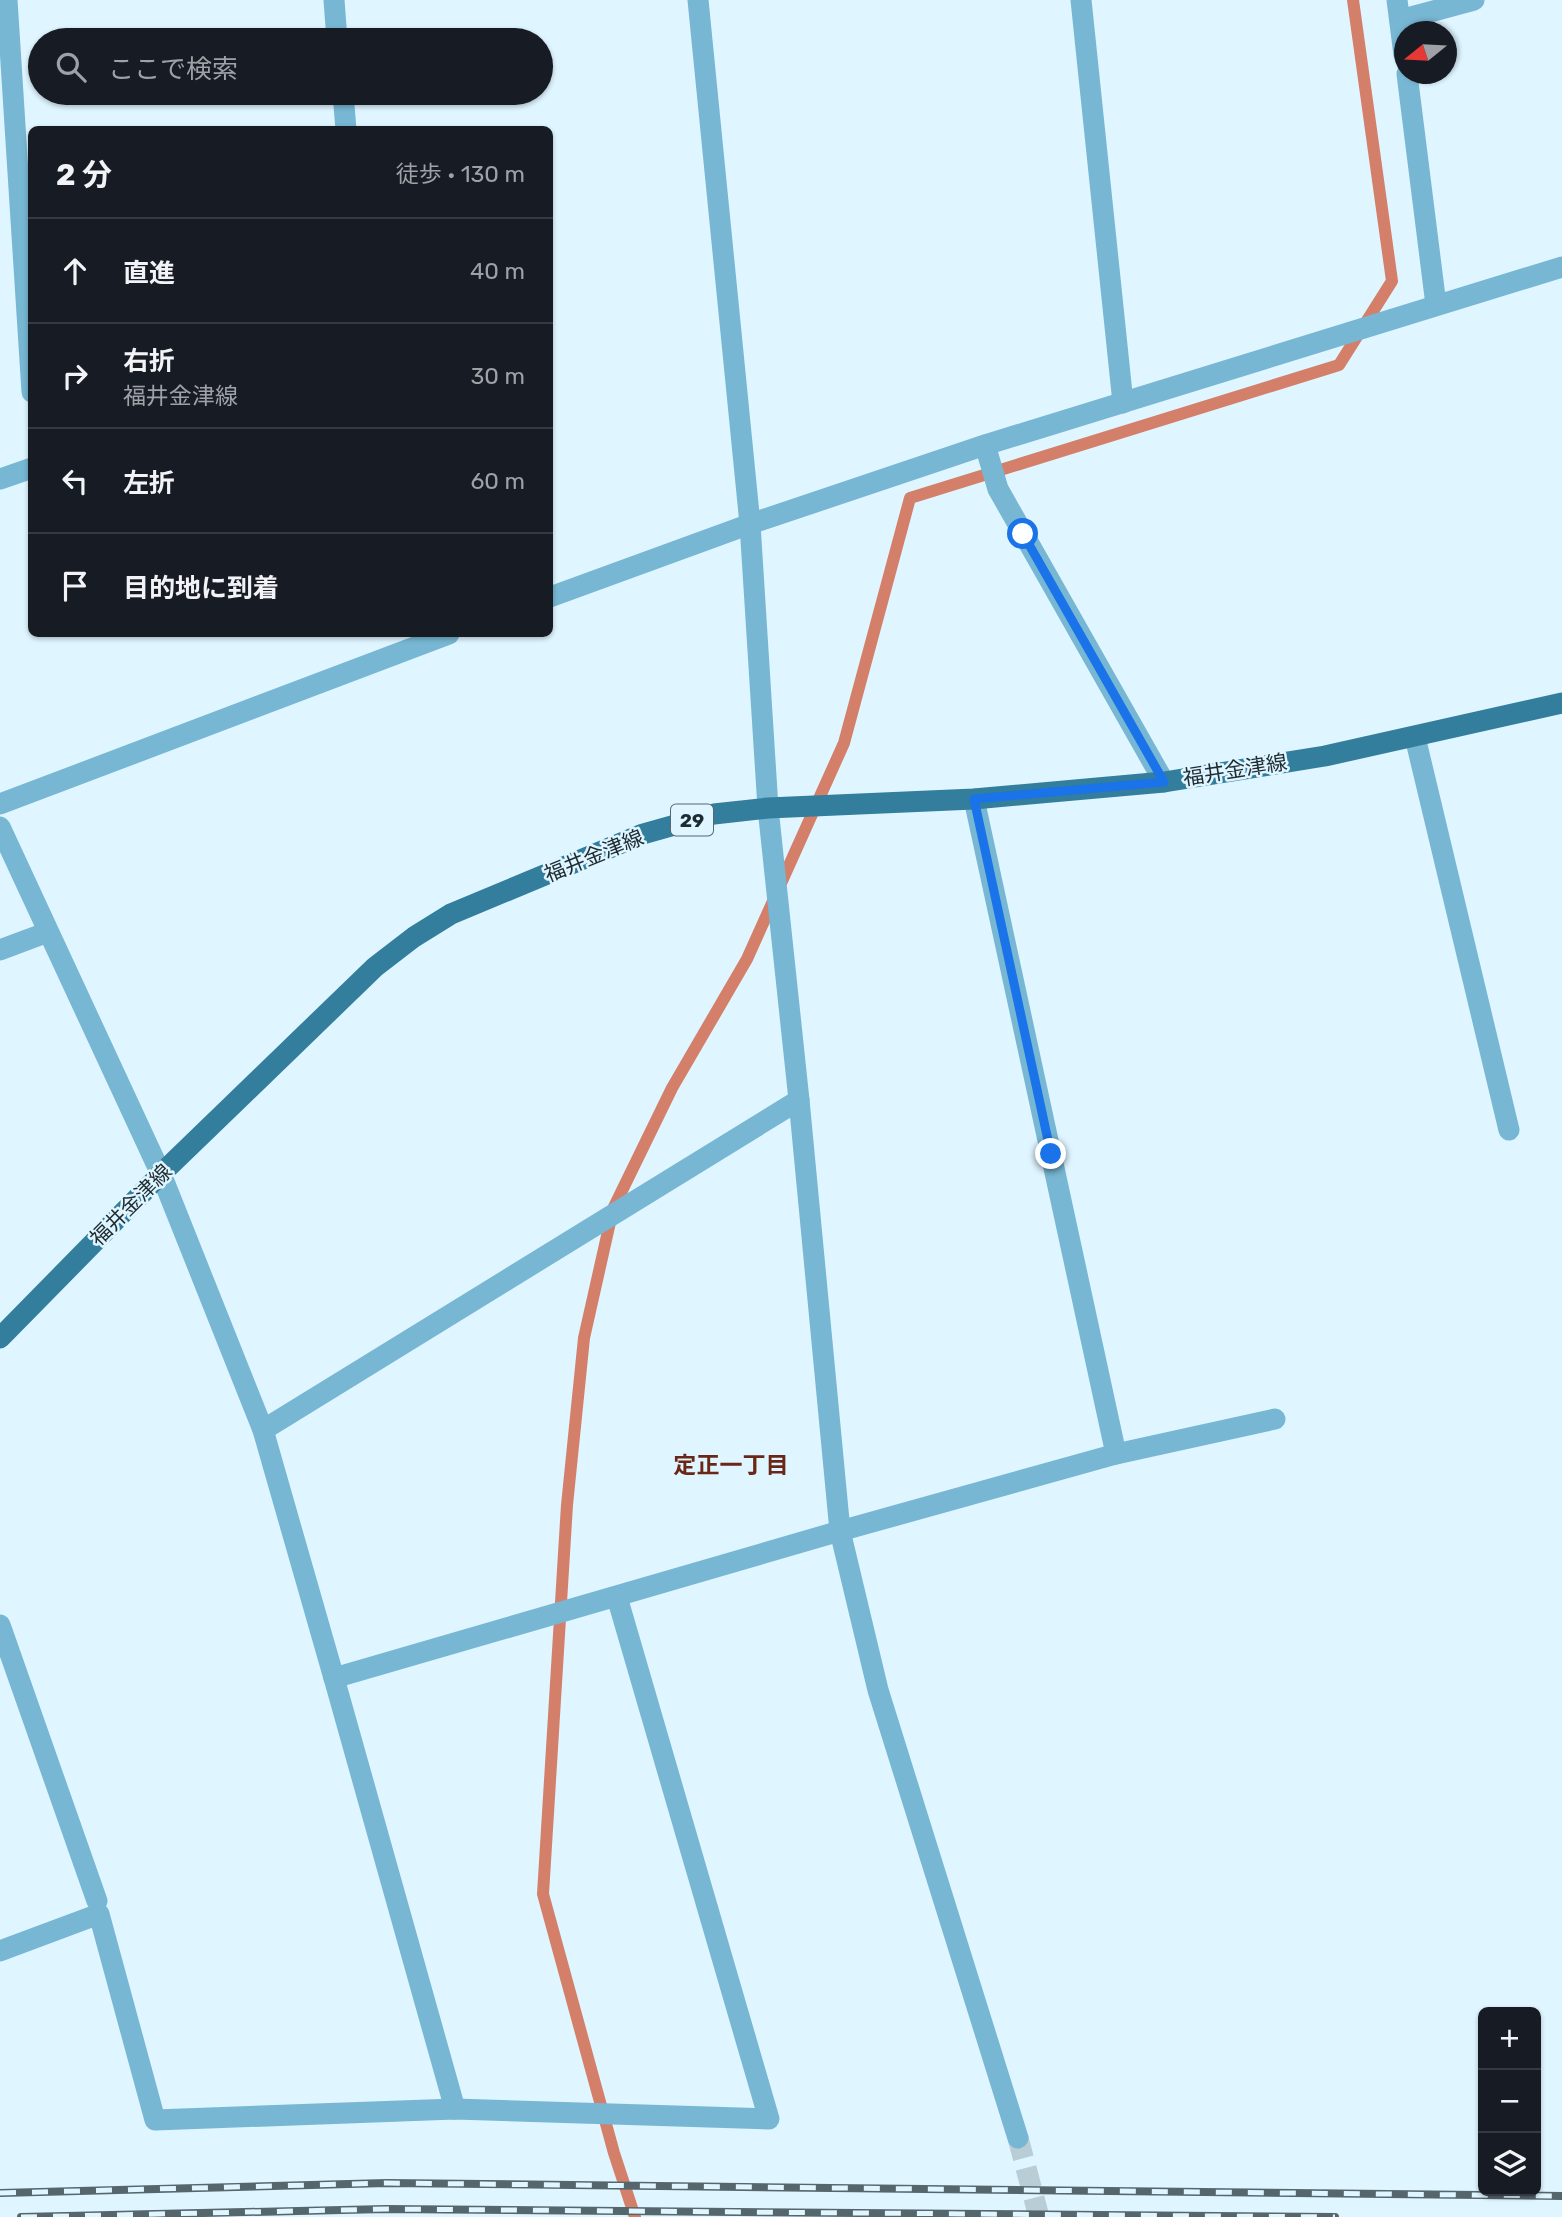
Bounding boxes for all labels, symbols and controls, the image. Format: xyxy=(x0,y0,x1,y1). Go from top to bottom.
north arrow xyxy=(1394,21,1457,84)
search box xyxy=(28,28,553,105)
icon: search xyxy=(52,48,90,86)
text: ここで検索 xyxy=(108,54,238,85)
text: 2 分 xyxy=(56,157,112,193)
text: 徒歩 · 130 m xyxy=(396,160,525,188)
icon: ahead xyxy=(56,252,94,290)
text: 40 m xyxy=(470,257,525,285)
text: 直進 xyxy=(123,258,175,289)
text: 右折 xyxy=(123,346,175,377)
icon: right xyxy=(56,357,94,395)
text: 30 m xyxy=(470,362,525,390)
text: 福井金津線 xyxy=(123,382,238,410)
icon: left xyxy=(56,462,94,500)
text: 60 m xyxy=(470,467,525,495)
text: 左折 xyxy=(123,468,175,499)
route start xyxy=(1007,518,1038,549)
icon: arrive xyxy=(56,567,94,605)
text: 目的地に到着 xyxy=(123,573,279,604)
street label: 福井金津線 xyxy=(1181,749,1289,790)
road number: 29 xyxy=(671,804,713,835)
street label: 福井金津線 xyxy=(540,824,647,887)
route end xyxy=(1035,1138,1066,1169)
street label: 福井金津線 xyxy=(85,1159,177,1251)
district label: 定正一丁目 xyxy=(674,1451,789,1479)
map controls xyxy=(1478,2007,1541,2196)
button: + xyxy=(1478,2007,1541,2070)
button: − xyxy=(1478,2070,1541,2133)
button: layers xyxy=(1478,2133,1541,2196)

